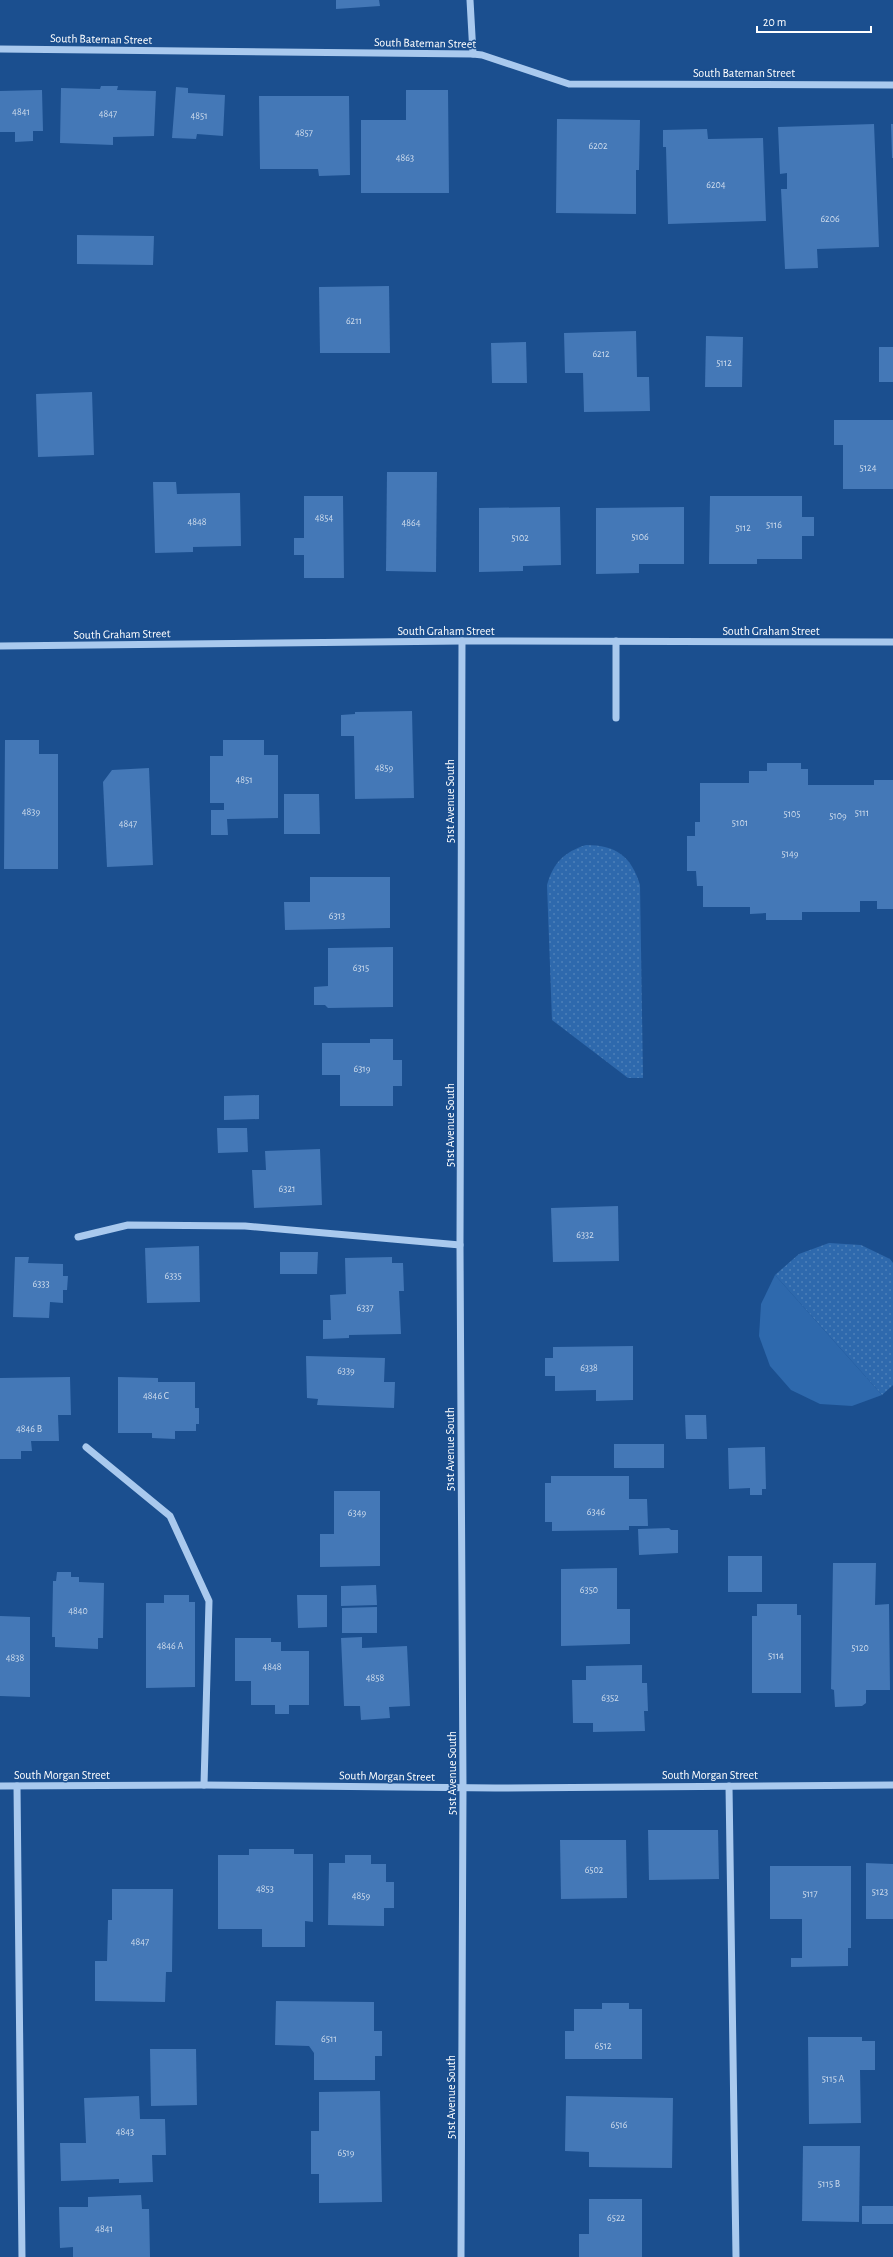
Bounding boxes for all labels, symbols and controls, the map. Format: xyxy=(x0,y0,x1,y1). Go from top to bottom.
scale bar xyxy=(757,8,871,34)
text: 20 m xyxy=(763,16,786,28)
street label: South Bateman Street xyxy=(50,32,152,46)
street label: South Bateman Street xyxy=(374,36,476,50)
street label: South Bateman Street xyxy=(693,67,795,79)
house number: 4841 xyxy=(12,107,30,117)
house number: 4847 xyxy=(99,109,117,119)
house number: 4851 xyxy=(190,111,208,121)
house number: 4857 xyxy=(295,128,313,138)
house number: 6202 xyxy=(588,141,608,151)
house number: 4863 xyxy=(396,153,414,163)
house number: 6204 xyxy=(706,180,726,190)
house number: 6206 xyxy=(820,214,840,224)
house number: 6211 xyxy=(346,316,362,326)
house number: 6212 xyxy=(592,349,610,359)
house number: 5112 xyxy=(716,358,732,368)
house number: 5124 xyxy=(860,463,877,473)
house number: 4854 xyxy=(315,513,333,523)
house number: 4848 xyxy=(187,517,207,527)
house number: 4864 xyxy=(401,518,421,528)
house number: 5116 xyxy=(766,520,782,530)
house number: 5112 xyxy=(735,523,751,533)
house number: 5106 xyxy=(631,532,649,542)
house number: 5102 xyxy=(511,533,529,543)
street label: South Graham Street xyxy=(397,625,495,637)
street label: South Graham Street xyxy=(722,625,820,637)
street label: South Graham Street xyxy=(73,627,171,641)
street label: 51st Avenue South xyxy=(444,759,456,843)
house number: 4859 xyxy=(375,763,394,773)
house number: 4851 xyxy=(235,775,253,785)
house number: 4839 xyxy=(22,807,40,817)
house number: 5111 xyxy=(855,808,869,818)
house number: 5105 xyxy=(783,809,801,819)
house number: 5109 xyxy=(829,811,847,821)
house number: 5101 xyxy=(732,818,748,828)
house number: 4847 xyxy=(119,819,137,829)
house number: 5149 xyxy=(781,849,799,859)
house number: 6313 xyxy=(329,911,345,921)
house number: 6315 xyxy=(353,963,369,973)
house number: 6319 xyxy=(354,1064,371,1074)
street label: 51st Avenue South xyxy=(444,1083,456,1167)
house number: 6321 xyxy=(279,1184,295,1194)
house number: 6332 xyxy=(576,1230,594,1240)
house number: 6335 xyxy=(164,1271,182,1281)
house number: 6333 xyxy=(32,1279,50,1289)
house number: 6337 xyxy=(356,1303,374,1313)
house number: 6338 xyxy=(580,1363,598,1373)
house number: 6339 xyxy=(337,1366,355,1376)
house number: 4846 C xyxy=(143,1391,169,1401)
street label: 51st Avenue South xyxy=(444,1407,456,1491)
house number: 4846 B xyxy=(16,1424,42,1434)
house number: 6346 xyxy=(587,1507,605,1517)
house number: 6349 xyxy=(348,1508,366,1518)
house number: 6350 xyxy=(580,1585,598,1595)
house number: 4840 xyxy=(68,1606,88,1616)
house number: 4846 A xyxy=(157,1641,183,1651)
house number: 5120 xyxy=(851,1643,869,1653)
house number: 5114 xyxy=(768,1651,784,1661)
house number: 4838 xyxy=(6,1653,24,1663)
house number: 4848 xyxy=(262,1662,282,1672)
house number: 4858 xyxy=(366,1673,384,1683)
house number: 6352 xyxy=(601,1693,619,1703)
street label: 51st Avenue South xyxy=(446,1731,458,1815)
street label: South Morgan Street xyxy=(14,1769,110,1781)
street label: South Morgan Street xyxy=(339,1769,435,1783)
street label: South Morgan Street xyxy=(662,1769,758,1781)
house number: 6502 xyxy=(585,1865,604,1875)
house number: 4853 xyxy=(256,1884,274,1894)
house number: 5123 xyxy=(872,1887,888,1897)
house number: 5117 xyxy=(802,1889,818,1899)
house number: 4859 xyxy=(352,1891,371,1901)
house number: 4847 xyxy=(131,1937,149,1947)
house number: 6511 xyxy=(321,2034,337,2044)
house number: 6512 xyxy=(595,2041,612,2051)
street label: 51st Avenue South xyxy=(445,2055,457,2139)
house number: 5115 A xyxy=(822,2074,845,2084)
house number: 6516 xyxy=(610,2120,628,2130)
house number: 4843 xyxy=(116,2127,134,2137)
house number: 6519 xyxy=(337,2148,355,2158)
house number: 5115 B xyxy=(818,2179,840,2189)
house number: 6522 xyxy=(607,2213,625,2223)
house number: 4841 xyxy=(95,2224,113,2234)

